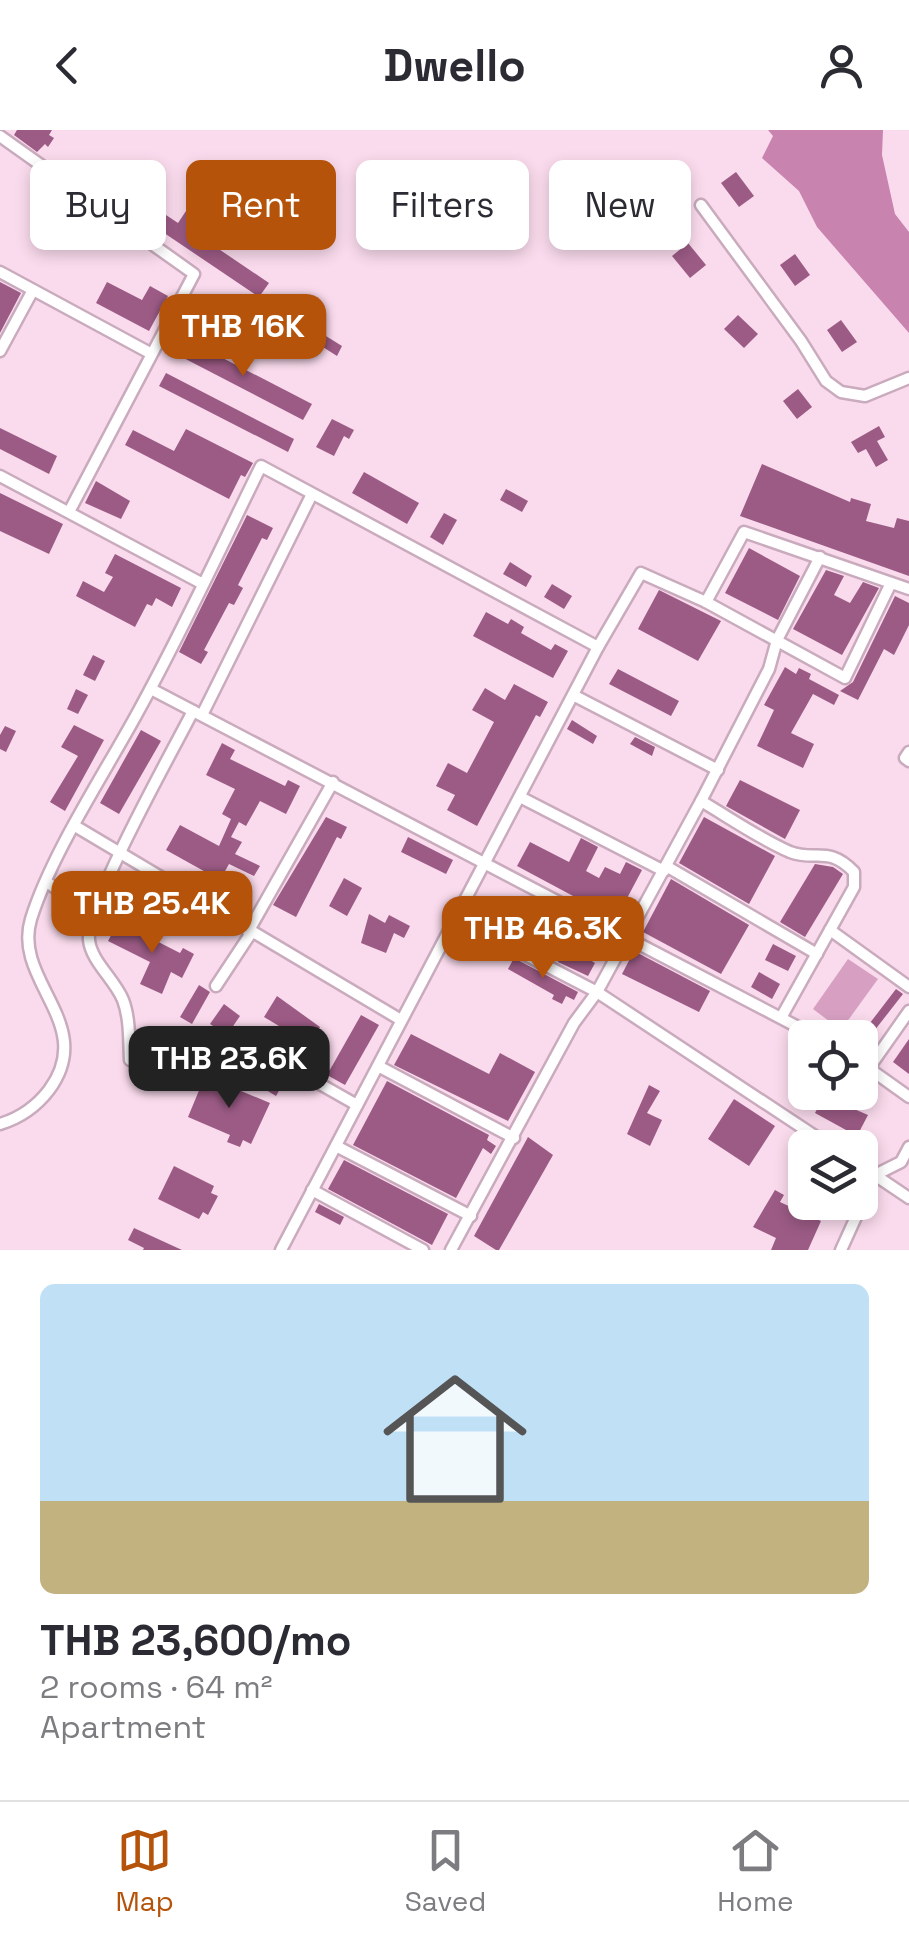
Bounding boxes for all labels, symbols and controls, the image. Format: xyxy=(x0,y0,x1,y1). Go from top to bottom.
text: Dwello xyxy=(383,37,526,94)
icon: back xyxy=(40,38,95,93)
icon: person xyxy=(814,38,869,93)
chip: Buy xyxy=(30,160,166,250)
chip: Rent xyxy=(186,160,336,250)
chip: Filters xyxy=(356,160,529,250)
chip: New xyxy=(549,160,691,250)
pin: THB 16K xyxy=(151,294,335,379)
text: THB 16K xyxy=(181,306,305,346)
pin: THB 25.4K xyxy=(38,871,266,956)
text: THB 25.4K xyxy=(73,883,231,923)
pin: THB 46.3K xyxy=(429,896,657,981)
text: THB 46.3K xyxy=(464,908,622,948)
map controls xyxy=(788,1020,878,1220)
button: locate xyxy=(788,1020,878,1110)
pin: THB 23.6K xyxy=(115,1026,343,1111)
text: THB 23.6K xyxy=(151,1038,307,1078)
button: layers xyxy=(788,1130,878,1220)
icon: home xyxy=(365,1349,545,1529)
text: THB 23,600/mo xyxy=(40,1614,351,1667)
text: 2 rooms · 64 m² xyxy=(40,1667,272,1707)
text: Apartment xyxy=(40,1707,206,1747)
tab: Map xyxy=(115,1823,174,1919)
tab: Saved xyxy=(405,1823,486,1919)
tab: Home xyxy=(717,1823,794,1919)

